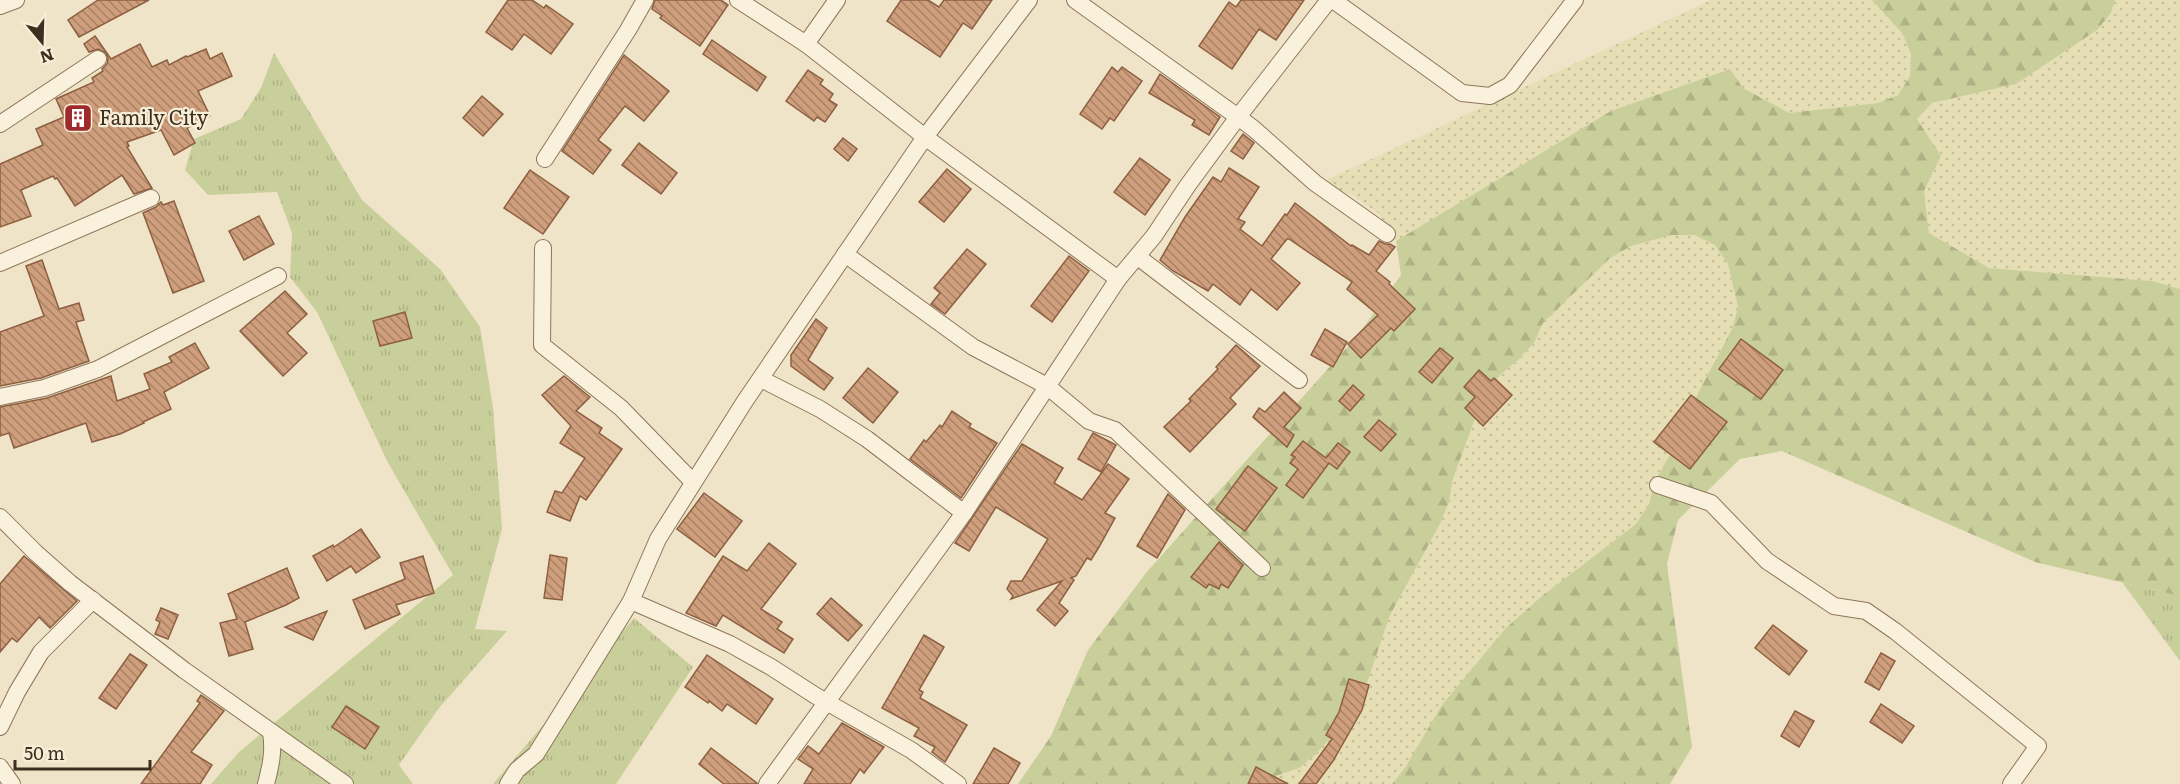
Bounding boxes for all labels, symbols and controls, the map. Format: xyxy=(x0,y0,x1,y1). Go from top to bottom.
north arrow xyxy=(12,12,72,72)
text: N xyxy=(37,44,57,71)
place label: Family City xyxy=(99,101,209,131)
building icon: Family City xyxy=(62,102,94,134)
scale bar xyxy=(15,733,150,771)
text: 50 m xyxy=(24,739,65,766)

